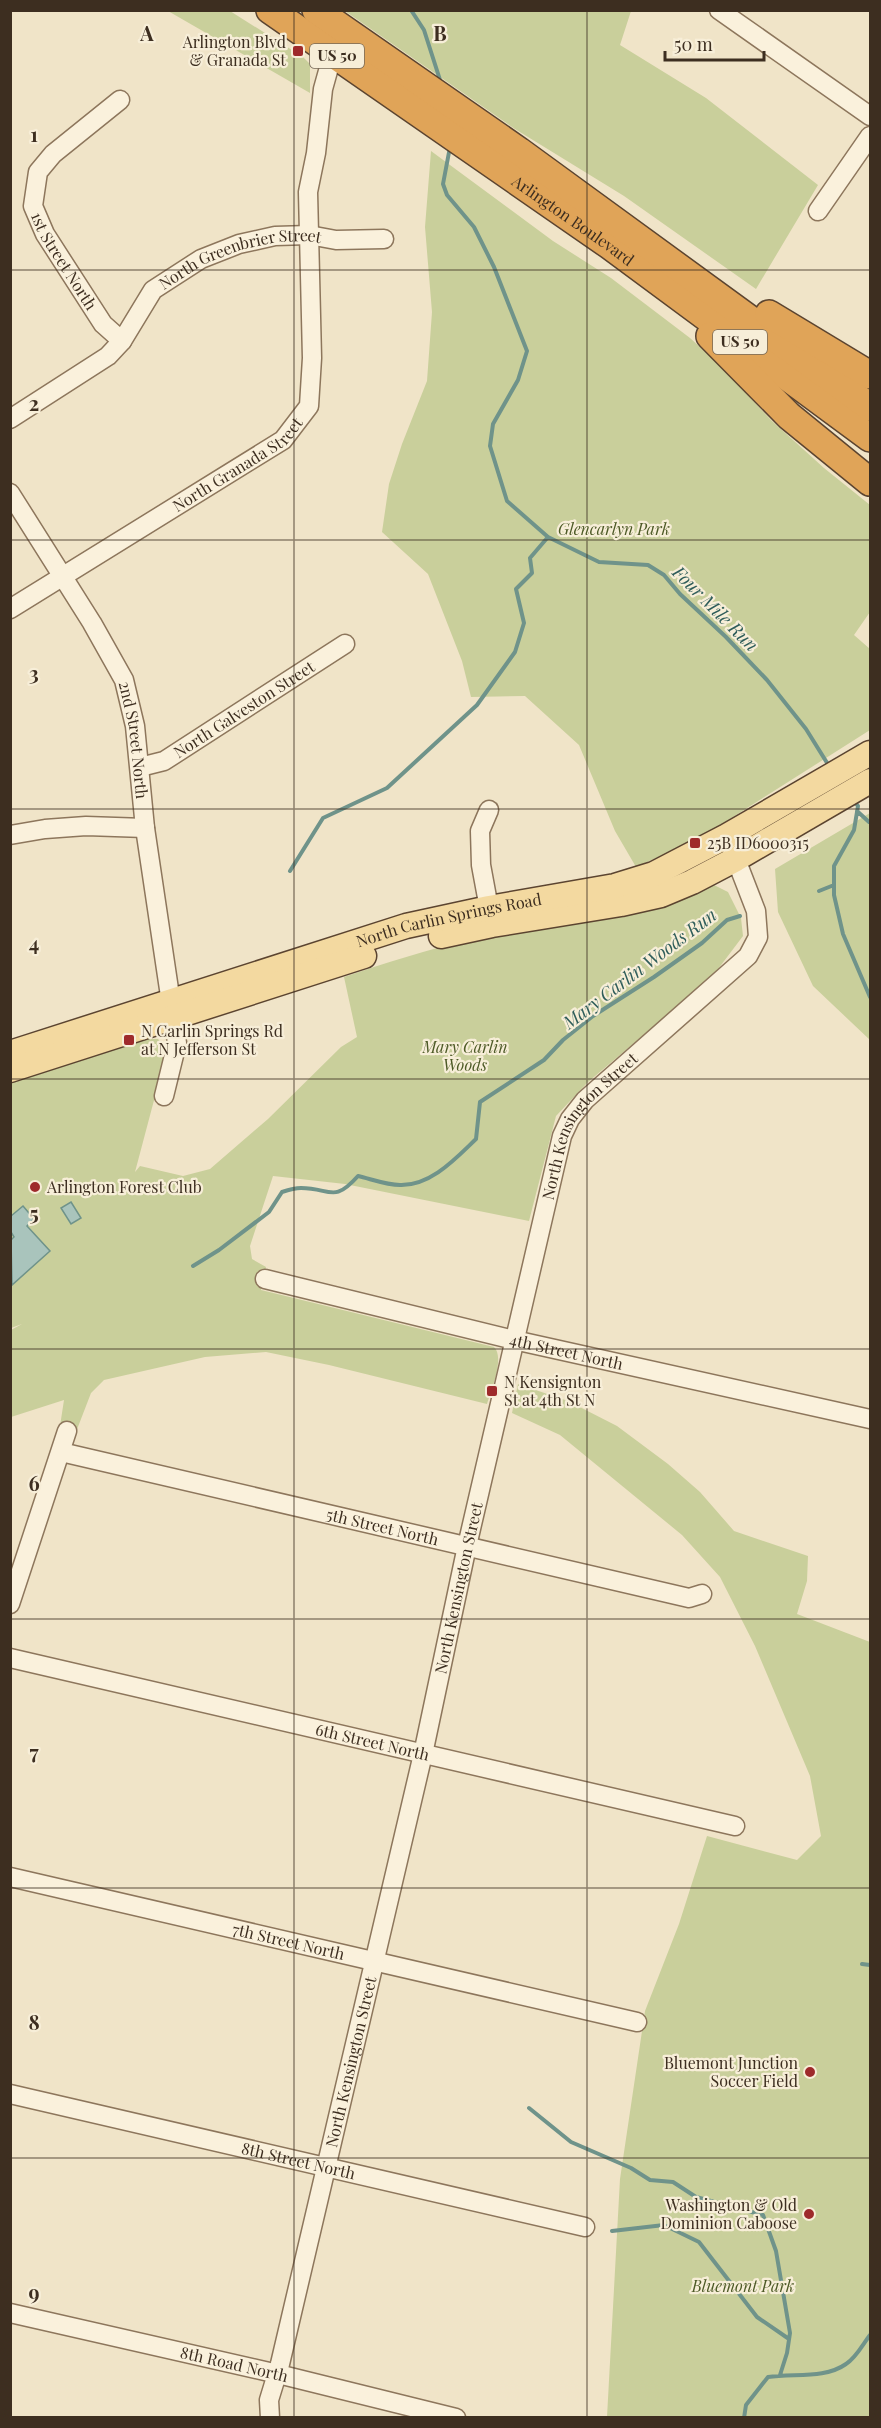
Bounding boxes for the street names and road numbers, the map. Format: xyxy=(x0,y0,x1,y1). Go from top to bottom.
road number: US 50 xyxy=(310,44,364,68)
street label: Arlington Boulevard xyxy=(507,169,639,270)
street label: 1st Street North xyxy=(27,209,102,314)
street label: North Greenbrier Street xyxy=(155,224,324,294)
road number: US 50 xyxy=(713,330,767,354)
street label: North Granada Street xyxy=(168,412,307,516)
street label: North Galveston Street xyxy=(169,655,318,762)
street label: 2nd Street North xyxy=(115,679,153,800)
street label: North Carlin Springs Road xyxy=(353,888,543,951)
street label: North Kensington Street xyxy=(537,1047,642,1202)
street label: 4th Street North xyxy=(508,1328,626,1374)
street label: North Kensington Street xyxy=(429,1500,487,1676)
street label: 5th Street North xyxy=(324,1503,441,1550)
street label: 6th Street North xyxy=(314,1718,432,1765)
street label: 7th Street North xyxy=(231,1918,347,1964)
street label: North Kensington Street xyxy=(320,1974,381,2149)
street label: 8th Street North xyxy=(240,2137,358,2184)
street label: 8th Road North xyxy=(179,2341,291,2386)

